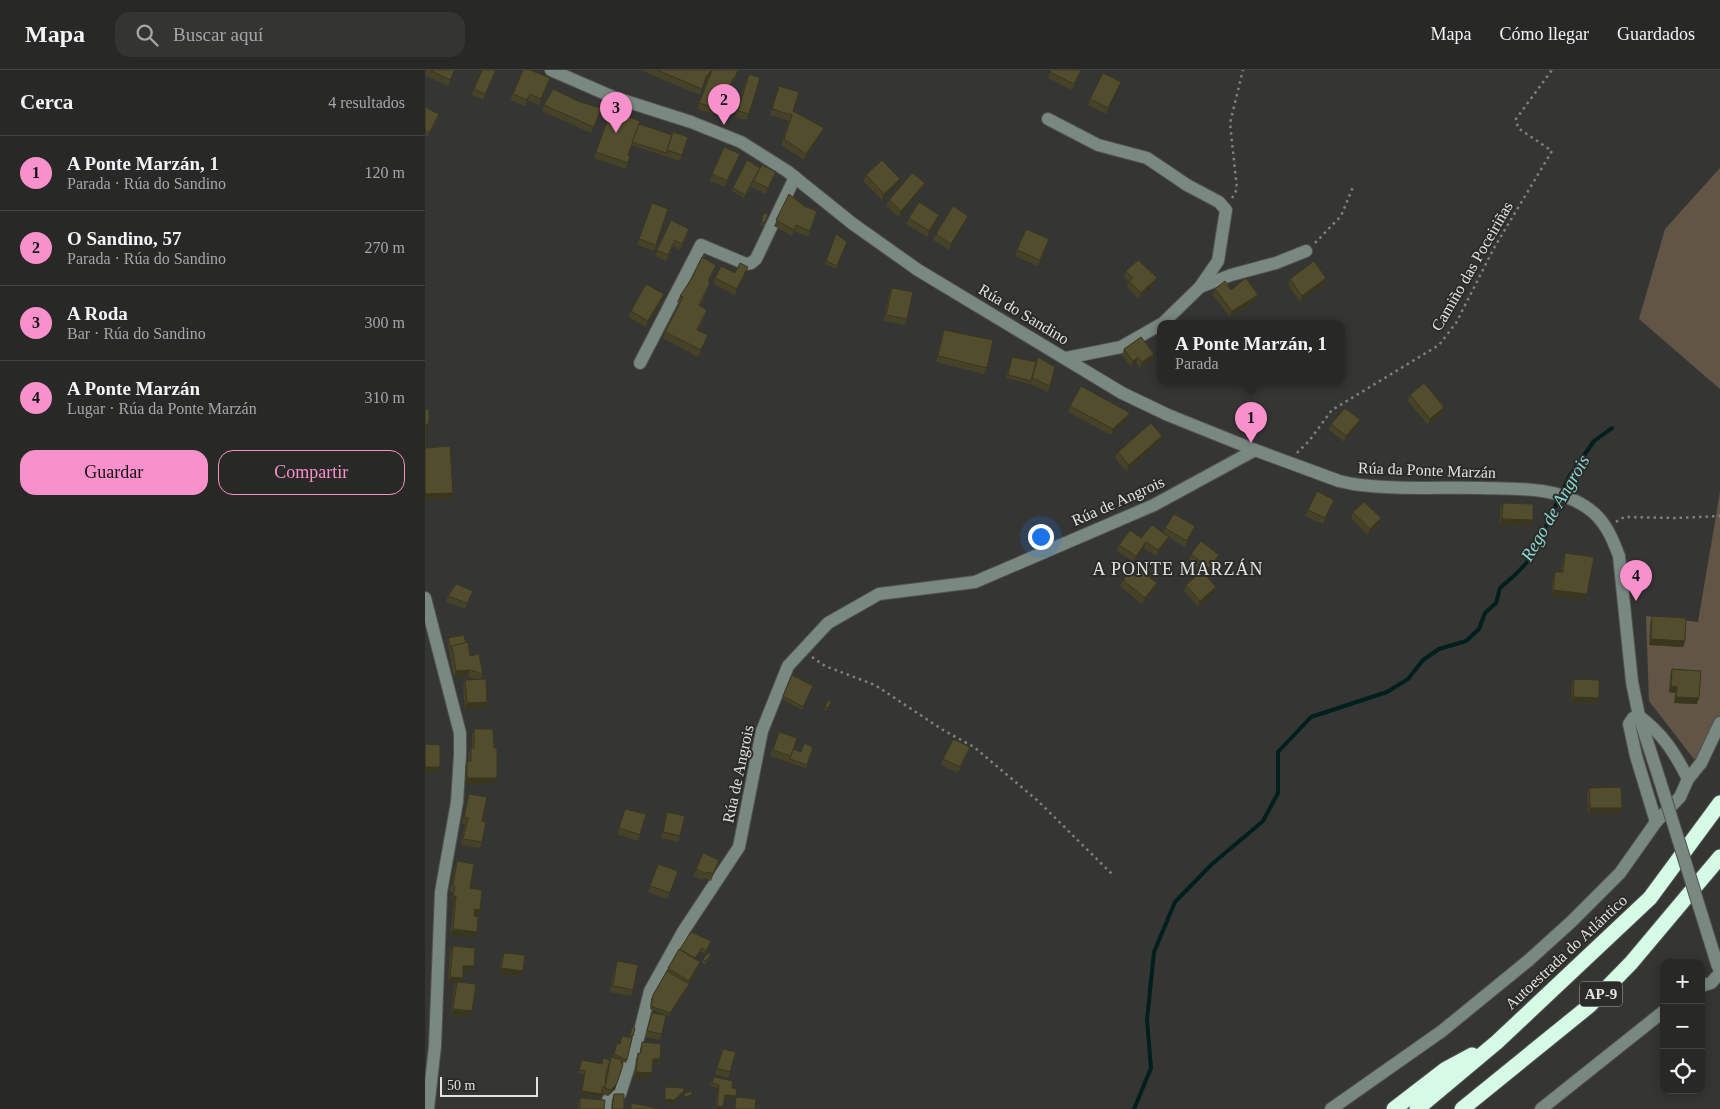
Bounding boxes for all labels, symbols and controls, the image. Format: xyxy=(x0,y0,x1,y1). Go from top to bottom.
search box xyxy=(115,12,465,57)
text: Mapa xyxy=(25,21,85,47)
icon: search xyxy=(133,21,161,49)
text: Buscar aquí xyxy=(173,24,263,45)
text: Mapa xyxy=(1431,24,1472,44)
text: Cómo llegar xyxy=(1500,24,1589,44)
text: Guardados xyxy=(1617,24,1695,44)
pin: 2 xyxy=(708,84,740,125)
text: Cerca xyxy=(20,90,73,114)
pin: 3 xyxy=(600,92,632,133)
text: 4 resultados xyxy=(328,94,405,111)
text: A Ponte Marzán, 1 xyxy=(67,153,219,174)
text: 1 xyxy=(32,164,40,181)
text: 120 m xyxy=(365,164,405,181)
text: Parada · Rúa do Sandino xyxy=(67,175,226,192)
street label: Camiño das Poceiriñas xyxy=(1428,198,1516,334)
text: O Sandino, 57 xyxy=(67,228,182,249)
text: 2 xyxy=(32,239,40,256)
text: 270 m xyxy=(365,239,405,256)
text: Parada · Rúa do Sandino xyxy=(67,250,226,267)
street label: Rúa do Sandino xyxy=(976,280,1072,348)
text: A Roda xyxy=(67,303,128,324)
text: 3 xyxy=(32,314,40,331)
text: 300 m xyxy=(365,314,405,331)
popup xyxy=(1157,320,1345,385)
text: Bar · Rúa do Sandino xyxy=(67,325,206,342)
text: A Ponte Marzán, 1 xyxy=(1175,333,1327,354)
text: Parada xyxy=(1175,355,1219,372)
text: A Ponte Marzán xyxy=(67,378,200,399)
text: 4 xyxy=(32,389,40,406)
text: 310 m xyxy=(365,389,405,406)
text: Lugar · Rúa da Ponte Marzán xyxy=(67,400,257,417)
pin: 1 xyxy=(1235,402,1267,443)
button: Guardar xyxy=(20,450,208,495)
button: Compartir xyxy=(218,450,405,495)
water label: Rego de Angrois xyxy=(1516,451,1593,565)
street label: Rúa da Ponte Marzán xyxy=(1358,459,1496,481)
street label: Rúa de Angrois xyxy=(1069,473,1167,530)
your location xyxy=(1028,524,1054,550)
district label: A PONTE MARZÁN xyxy=(1092,558,1264,579)
pin: 4 xyxy=(1620,560,1652,601)
street label: Rúa de Angrois xyxy=(719,724,758,825)
street label: Autoestrada do Atlántico xyxy=(1502,891,1630,1013)
map controls xyxy=(1660,959,1705,1094)
button: + xyxy=(1660,959,1705,1004)
road number: AP-9 xyxy=(1580,982,1622,1006)
button: − xyxy=(1660,1004,1705,1049)
button: locate xyxy=(1660,1049,1705,1094)
scale bar xyxy=(440,1074,537,1097)
text: 50 m xyxy=(447,1078,475,1093)

